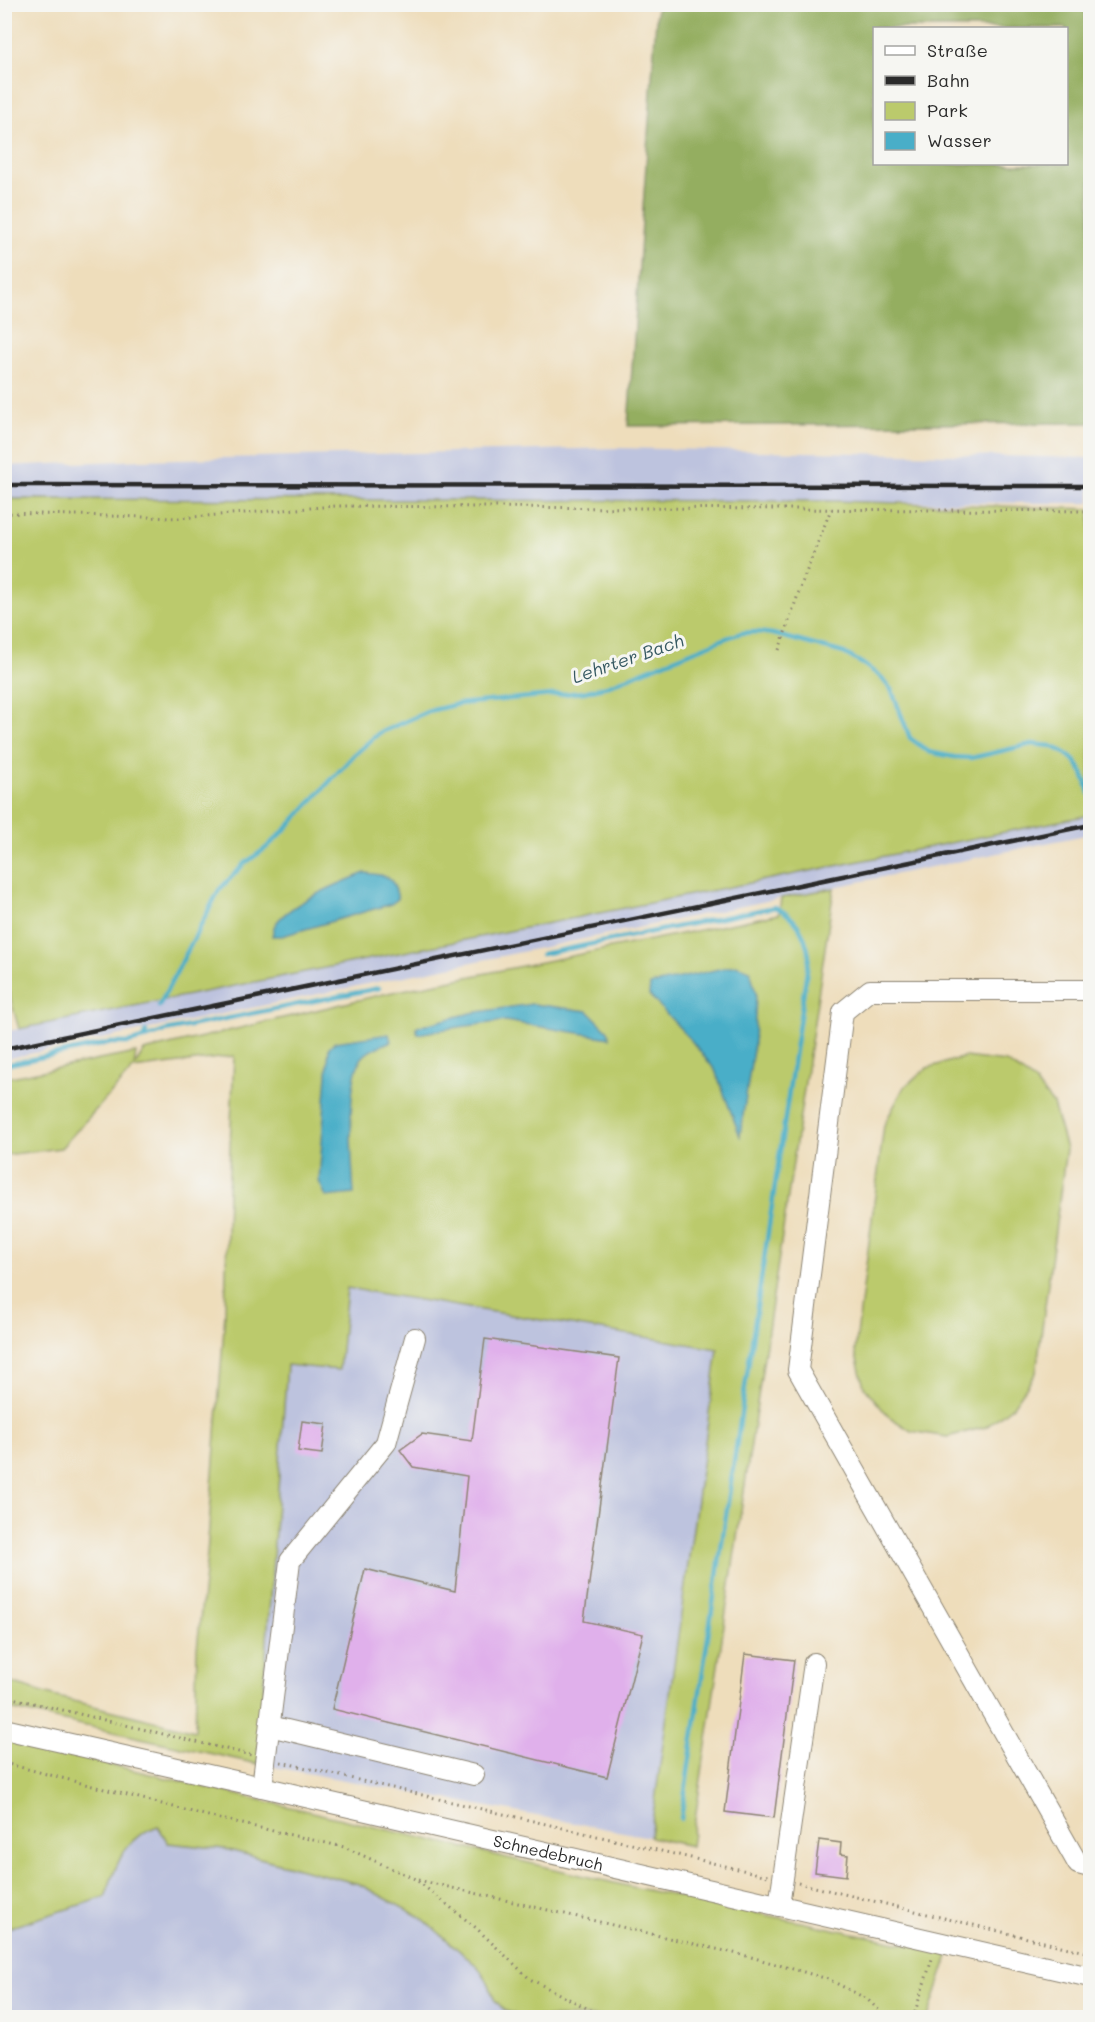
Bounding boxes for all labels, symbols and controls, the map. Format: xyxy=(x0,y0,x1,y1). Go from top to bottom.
legend xyxy=(873,27,1068,165)
text: Straße xyxy=(927,38,988,62)
text: Bahn xyxy=(927,68,970,92)
text: Park xyxy=(927,98,968,122)
text: Wasser xyxy=(927,128,992,152)
water label: Lehrter Bach xyxy=(569,628,687,688)
street label: Schnedebruch xyxy=(491,1829,605,1875)

